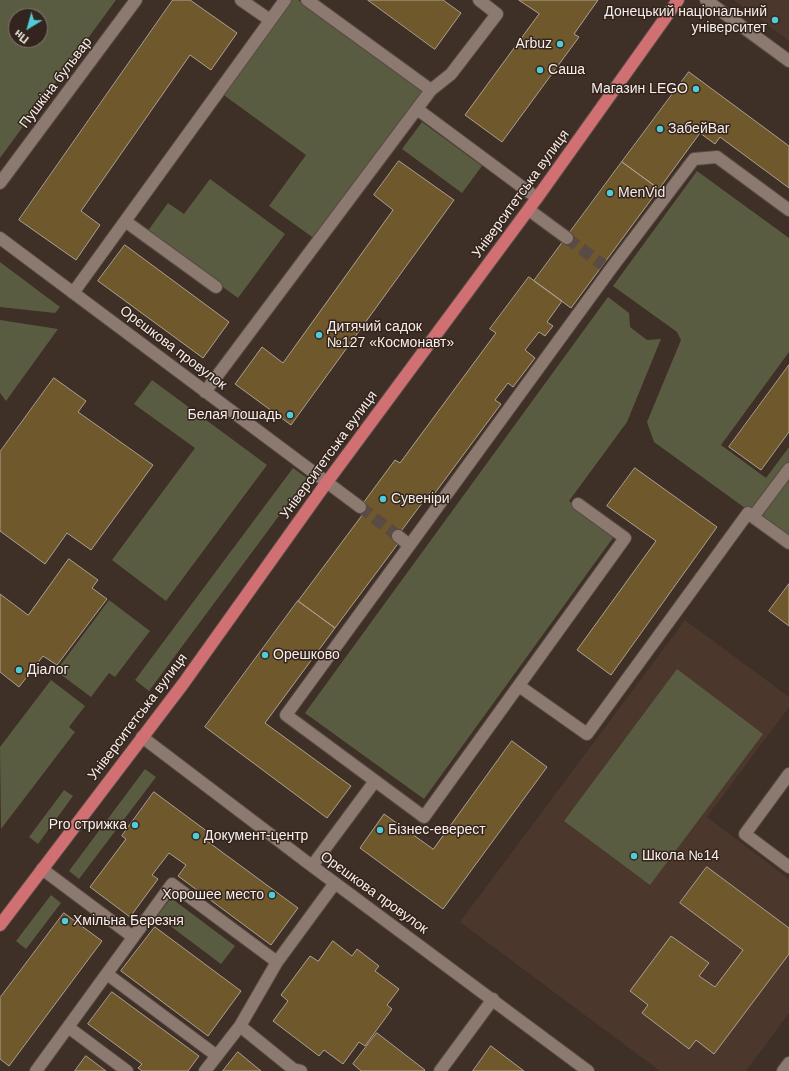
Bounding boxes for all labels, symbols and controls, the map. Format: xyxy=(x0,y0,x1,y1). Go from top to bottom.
place label: Донецький національний університет xyxy=(604,4,767,36)
north arrow xyxy=(8,8,48,48)
marker: Донецький національний університет xyxy=(770,15,780,25)
text: Пн xyxy=(12,28,31,46)
street label: Пушкіна бульвар xyxy=(16,34,96,132)
place label: Arbuz xyxy=(515,36,552,52)
marker: Arbuz xyxy=(555,39,565,49)
place label: Саша xyxy=(548,62,585,78)
marker: Саша xyxy=(535,65,545,75)
place label: Магазин LEGO xyxy=(591,81,688,97)
marker: Магазин LEGO xyxy=(691,84,701,94)
place label: ЗабейBar xyxy=(668,121,729,137)
marker: ЗабейBar xyxy=(655,124,665,134)
street label: Університетська вулиця xyxy=(469,127,573,261)
place label: MenVid xyxy=(618,185,665,201)
marker: MenVid xyxy=(605,188,615,198)
street label: Орєшкова провулок xyxy=(116,302,230,394)
place label: Дитячий садок №127 «Космонавт» xyxy=(327,319,454,352)
marker: Дитячий садок №127 «Космонавт» xyxy=(314,330,324,340)
street label: Університетська вулиця xyxy=(277,388,381,522)
place label: Белая лошадь xyxy=(187,407,282,423)
marker: Белая лошадь xyxy=(285,410,295,420)
place label: Сувеніри xyxy=(391,491,450,507)
marker: Сувеніри xyxy=(378,494,388,504)
place label: Орешково xyxy=(273,647,340,663)
street label: Університетська вулиця xyxy=(85,650,191,784)
marker: Орешково xyxy=(260,650,270,660)
place label: Діалог xyxy=(27,662,69,678)
marker: Діалог xyxy=(14,665,24,675)
place label: Pro стрижка xyxy=(49,817,127,833)
marker: Pro стрижка xyxy=(130,820,140,830)
place label: Бізнес-еверест xyxy=(388,822,486,838)
marker: Бізнес-еверест xyxy=(375,825,385,835)
place label: Документ-центр xyxy=(204,828,308,844)
marker: Документ-центр xyxy=(191,831,201,841)
street label: Орєшкова провулок xyxy=(317,848,431,938)
place label: Школа №14 xyxy=(642,848,719,864)
marker: Школа №14 xyxy=(629,851,639,861)
place label: Хорошее место xyxy=(162,887,264,903)
marker: Хорошее место xyxy=(267,890,277,900)
place label: Хмільна Березня xyxy=(73,913,184,929)
marker: Хмільна Березня xyxy=(60,916,70,926)

